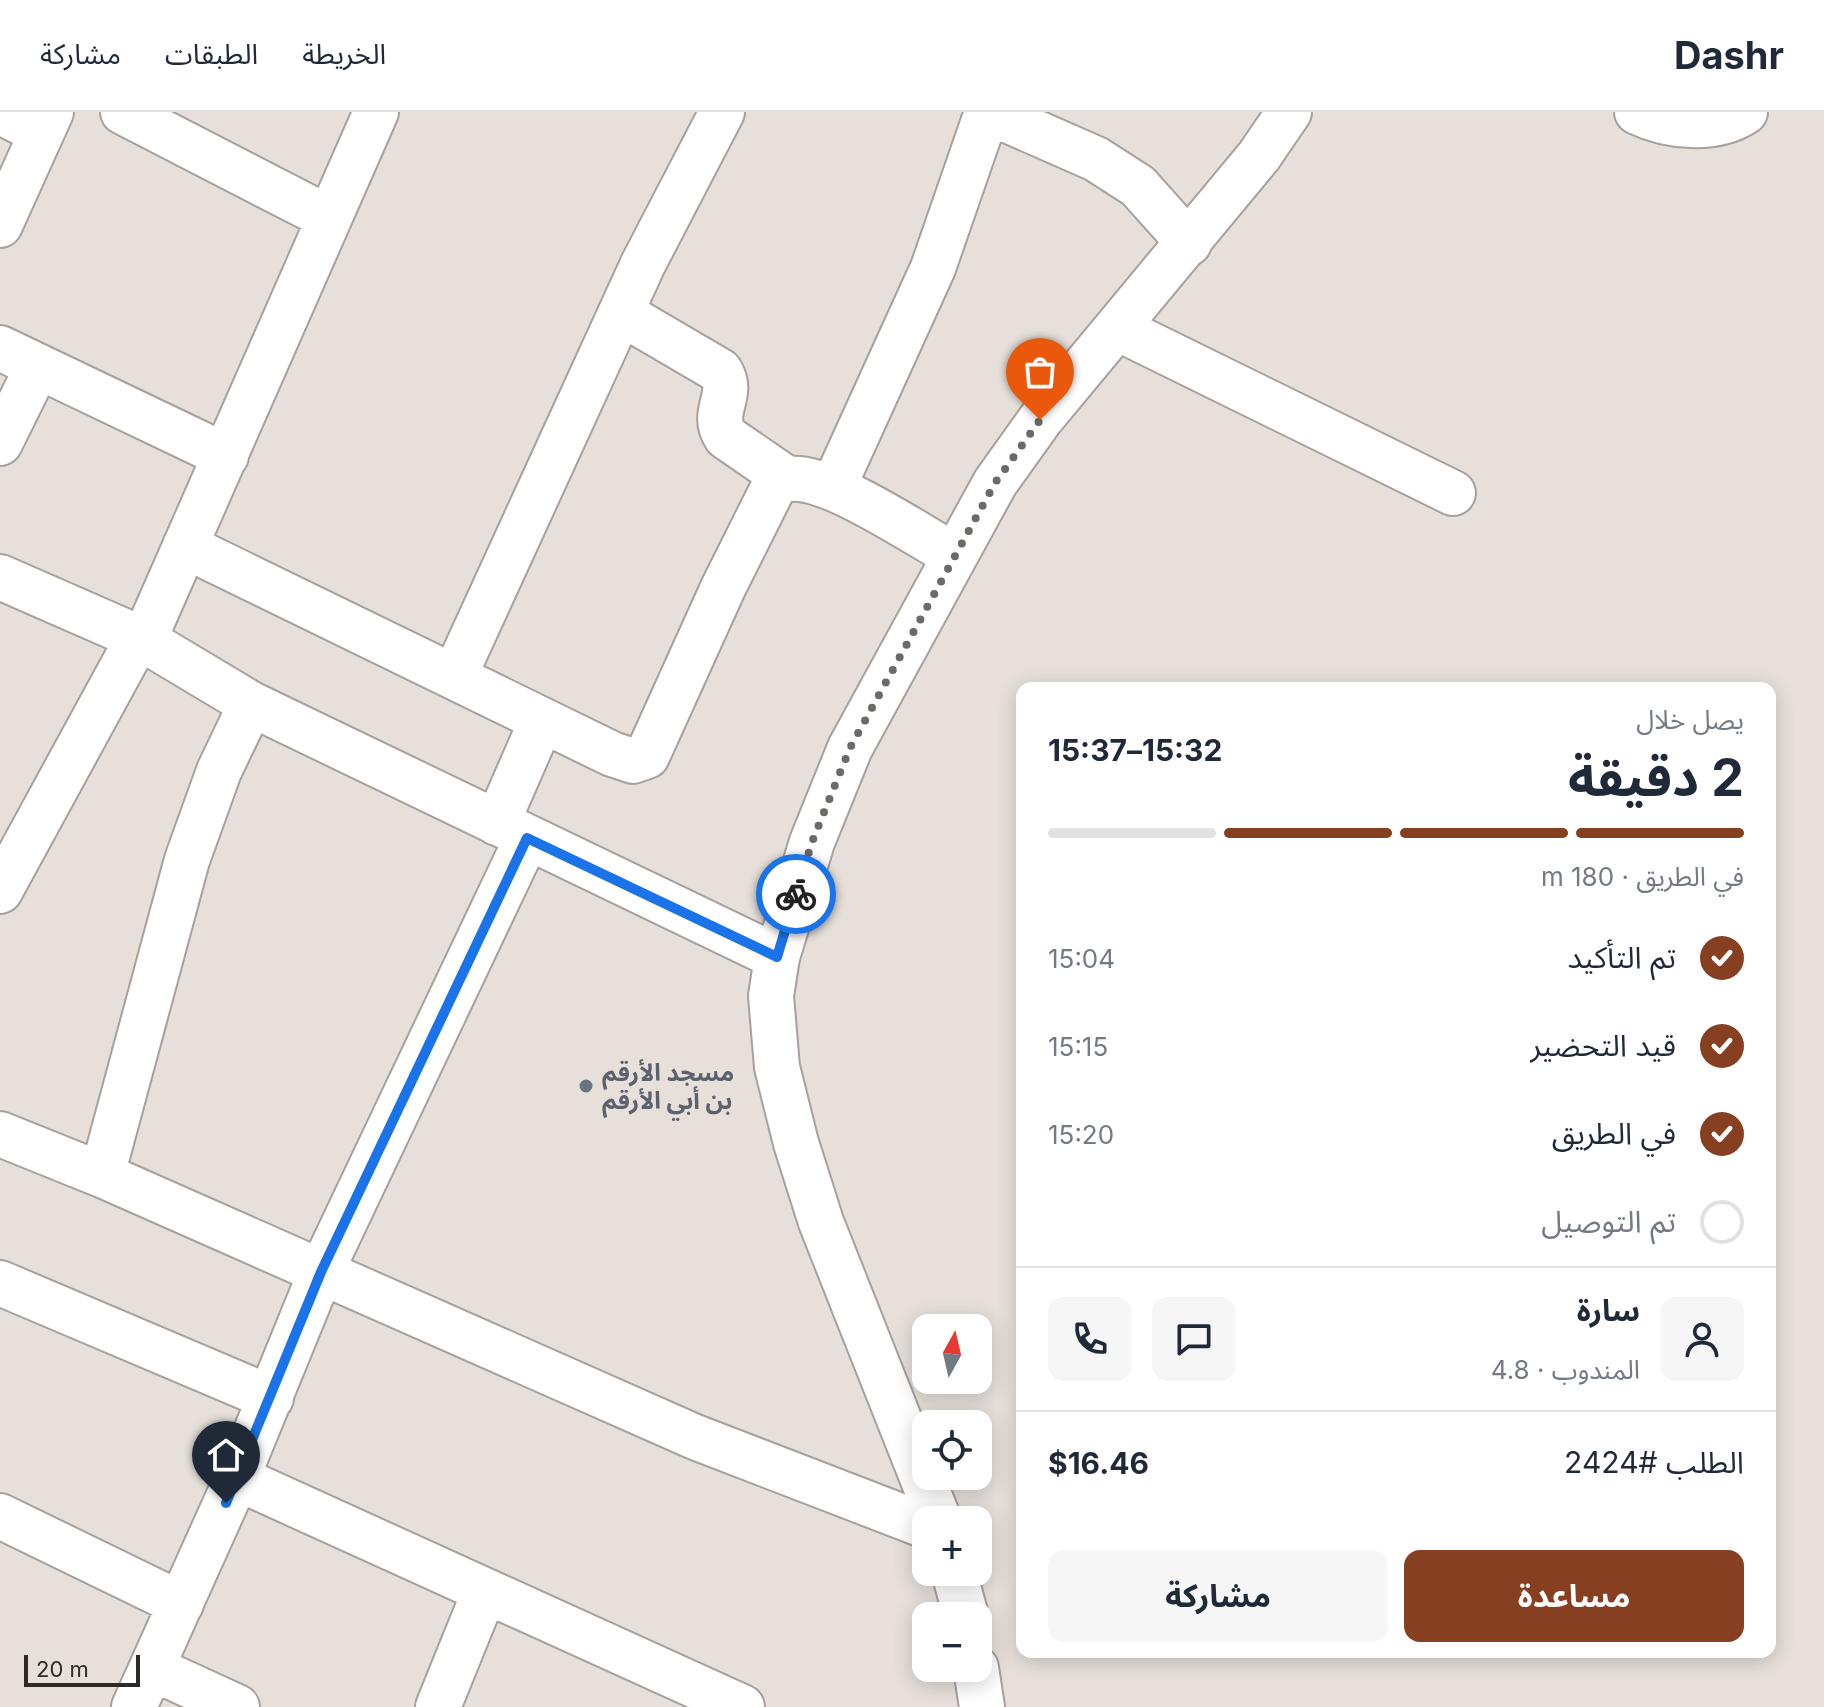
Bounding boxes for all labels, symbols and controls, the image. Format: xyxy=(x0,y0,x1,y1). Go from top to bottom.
text: Dashr xyxy=(1674,32,1784,78)
text: مشاركة xyxy=(40,37,121,71)
text: الطبقات xyxy=(165,37,258,71)
text: الخريطة xyxy=(302,37,386,71)
pin xyxy=(1006,338,1074,420)
icon: bag xyxy=(1018,350,1062,394)
text: يصل خلال xyxy=(1636,704,1744,735)
text: 15:32–15:37 xyxy=(1048,732,1222,768)
text: 2 دقيقة xyxy=(1568,746,1744,809)
courier xyxy=(756,854,836,934)
text: في الطريق · 180 m xyxy=(1541,861,1744,892)
icon: bike xyxy=(774,872,818,916)
icon: check xyxy=(1700,936,1744,980)
text: تم التأكيد xyxy=(1567,939,1676,975)
text: 15:04 xyxy=(1048,943,1115,974)
icon: check xyxy=(1700,1024,1744,1068)
text: قيد التحضير xyxy=(1530,1027,1676,1063)
text: 15:15 xyxy=(1048,1031,1108,1062)
place label: مسجد الأرقم بن أبي الأرقم xyxy=(602,1058,734,1120)
marker: مسجد الأرقم بن أبي الأرقم xyxy=(577,1077,595,1095)
icon: check xyxy=(1700,1112,1744,1156)
text: في الطريق xyxy=(1552,1115,1676,1151)
text: 15:20 xyxy=(1048,1119,1114,1150)
text: تم التوصيل xyxy=(1541,1203,1676,1239)
text: سارة xyxy=(1577,1292,1640,1328)
button: phone xyxy=(1048,1297,1132,1381)
button: chat xyxy=(1152,1297,1236,1381)
button: person xyxy=(1660,1297,1744,1381)
north arrow xyxy=(912,1314,992,1394)
map controls xyxy=(912,1314,992,1682)
text: المندوب · 4.8 xyxy=(1491,1354,1640,1385)
button: locate xyxy=(912,1410,992,1490)
pin xyxy=(192,1421,260,1503)
icon: home xyxy=(204,1433,248,1477)
text: الطلب #2424 xyxy=(1564,1444,1744,1480)
text: $16.46 xyxy=(1048,1445,1149,1481)
button: + xyxy=(912,1506,992,1586)
button: مشاركة xyxy=(1048,1550,1388,1642)
button: مساعدة xyxy=(1404,1550,1744,1642)
button: − xyxy=(912,1602,992,1682)
scale bar xyxy=(24,1651,140,1687)
text: 20 m xyxy=(36,1656,89,1682)

